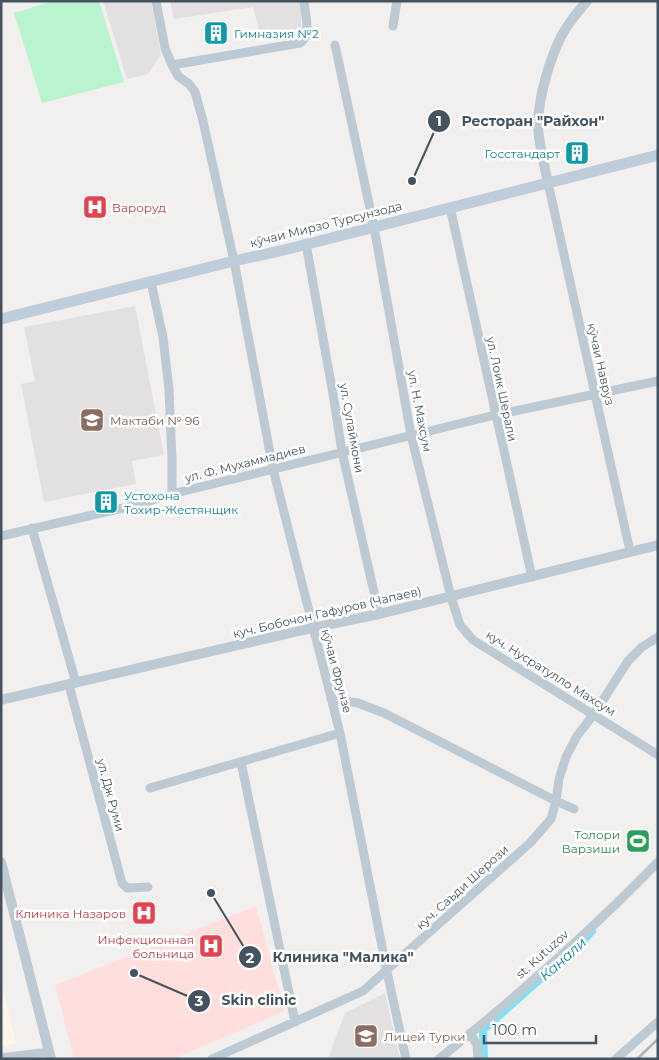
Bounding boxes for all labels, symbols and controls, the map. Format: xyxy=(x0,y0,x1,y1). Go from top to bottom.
building icon: Гимназия №2 xyxy=(203,20,229,46)
place label: Гимназия №2 xyxy=(234,26,319,41)
callout: Ресторан "Райхон" xyxy=(426,106,614,135)
text: 1 xyxy=(436,111,442,130)
text: Ресторан "Райхон" xyxy=(462,112,604,130)
building icon: Госстандарт xyxy=(564,140,590,166)
place label: Госстандарт xyxy=(484,146,560,161)
hospital icon: Вароруд xyxy=(82,194,108,220)
street label: кӯчаи Мирзо Турсунзода xyxy=(248,198,404,250)
place label: Вароруд xyxy=(112,200,166,215)
street label: кӯчаи Навруз xyxy=(584,321,618,407)
street label: ул. Лоик Шерали xyxy=(483,334,520,443)
street label: ул. Н. Махсум xyxy=(405,368,435,453)
street label: ул. Сулаймони xyxy=(337,381,367,474)
school or university icon: Мактаби № 96 xyxy=(79,407,105,433)
place label: Мактаби № 96 xyxy=(110,413,200,428)
street label: ул. Ф. Мухаммадиев xyxy=(182,441,307,486)
place label: Устохона Тохир-Жестянщик xyxy=(124,488,238,517)
building icon: Устохона Тохир-Жестянщик xyxy=(93,489,119,515)
street label: куч. Бобочон Гафуров (Чапаев) xyxy=(231,583,423,641)
street label: кӯчаи Фрунзе xyxy=(319,627,355,715)
street label: куч. Нусратулло Махсум xyxy=(483,627,619,719)
street label: ул. Дж Руми xyxy=(94,756,128,833)
place label: Толори Варзиши xyxy=(562,827,620,856)
sports icon: Толори Варзиши xyxy=(625,828,651,854)
street label: куч. Саъди Шерози xyxy=(413,842,511,932)
hospital icon: Клиника Назаров xyxy=(131,900,157,926)
place label: Клиника Назаров xyxy=(15,906,126,921)
street label: st. Kutuzov xyxy=(513,926,572,982)
place label: Инфекционная больница xyxy=(98,932,194,961)
hospital icon: Инфекционная больница xyxy=(198,933,224,959)
water label: Канали xyxy=(536,933,590,985)
callout: Клиника "Малика" xyxy=(237,943,423,972)
text: 2 xyxy=(246,948,255,967)
text: Клиника "Малика" xyxy=(272,948,414,966)
callout: Skin clinic xyxy=(186,986,306,1015)
text: 3 xyxy=(194,991,204,1010)
text: Skin clinic xyxy=(222,991,297,1009)
scale bar xyxy=(484,1012,596,1044)
text: 100 m xyxy=(492,1020,537,1039)
school or university icon: Лицей Турки xyxy=(353,1023,379,1049)
place label: Лицей Турки xyxy=(384,1029,466,1044)

